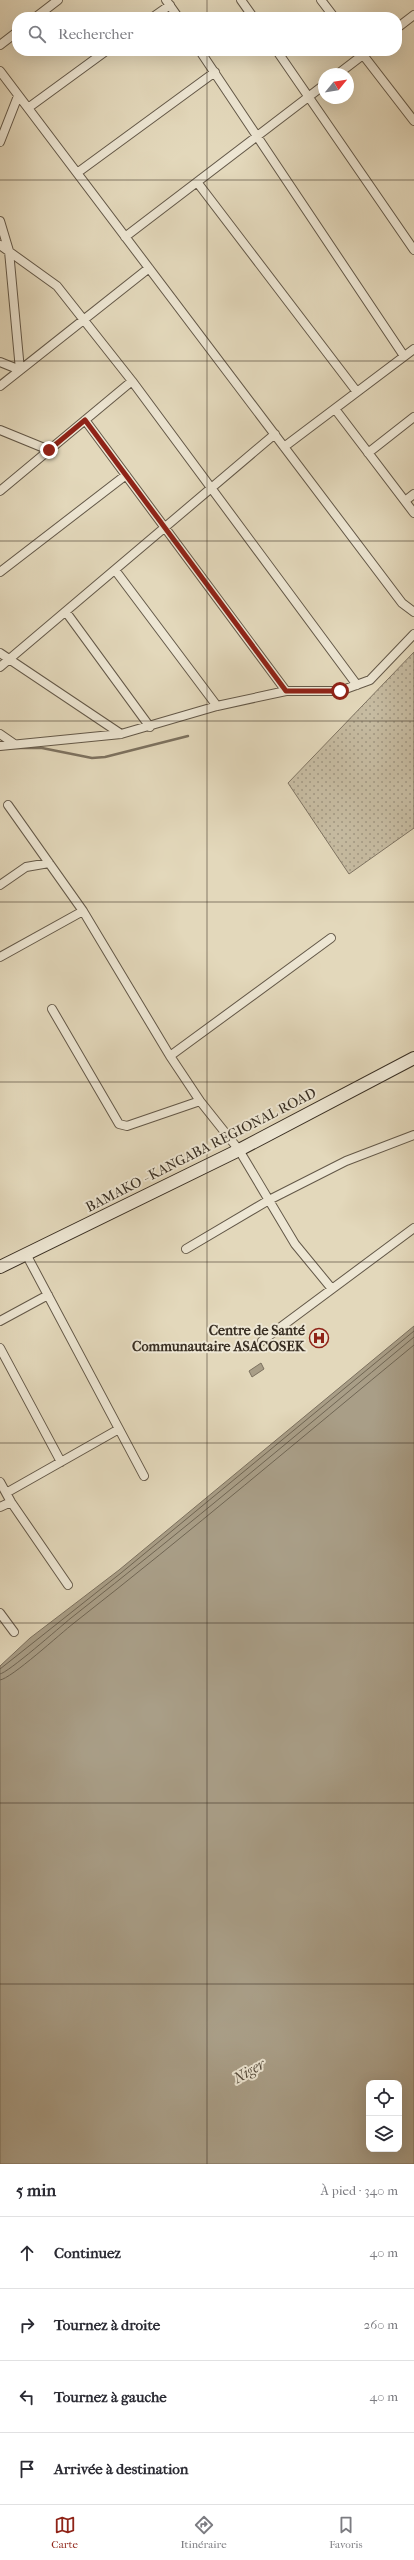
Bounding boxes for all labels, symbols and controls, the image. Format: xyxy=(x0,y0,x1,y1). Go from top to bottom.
search box xyxy=(12,12,402,56)
icon: search xyxy=(26,23,48,45)
text: Rechercher xyxy=(58,25,133,43)
north arrow xyxy=(318,68,354,104)
route end xyxy=(40,441,58,459)
route start xyxy=(331,682,349,700)
street label: BAMAKO - KANGABA REGIONAL ROAD xyxy=(83,1084,319,1216)
place label: Centre de Santé Communautaire ASACOSEK xyxy=(132,1322,306,1355)
hospital icon: Centre de Santé Communautaire ASACOSEK xyxy=(308,1327,330,1349)
water label: Niger xyxy=(229,2054,269,2088)
map controls xyxy=(366,2080,402,2152)
button: locate xyxy=(366,2080,402,2116)
button: layers xyxy=(366,2116,402,2152)
text: 5 min xyxy=(16,2180,56,2200)
text: À pied · 340 m xyxy=(321,2183,398,2198)
icon: ahead xyxy=(16,2242,38,2264)
text: Continuez xyxy=(54,2244,121,2262)
text: 40 m xyxy=(370,2245,398,2260)
icon: right xyxy=(16,2314,38,2336)
text: Tournez à droite xyxy=(54,2316,160,2334)
text: 260 m xyxy=(364,2317,398,2332)
icon: left xyxy=(16,2386,38,2408)
text: Tournez à gauche xyxy=(54,2388,167,2406)
text: 40 m xyxy=(370,2389,398,2404)
icon: arrive xyxy=(16,2458,38,2480)
text: Arrivée à destination xyxy=(54,2460,189,2478)
tab: Carte xyxy=(51,2514,78,2551)
tab: Itinéraire xyxy=(180,2514,227,2551)
tab: Favoris xyxy=(329,2514,363,2551)

